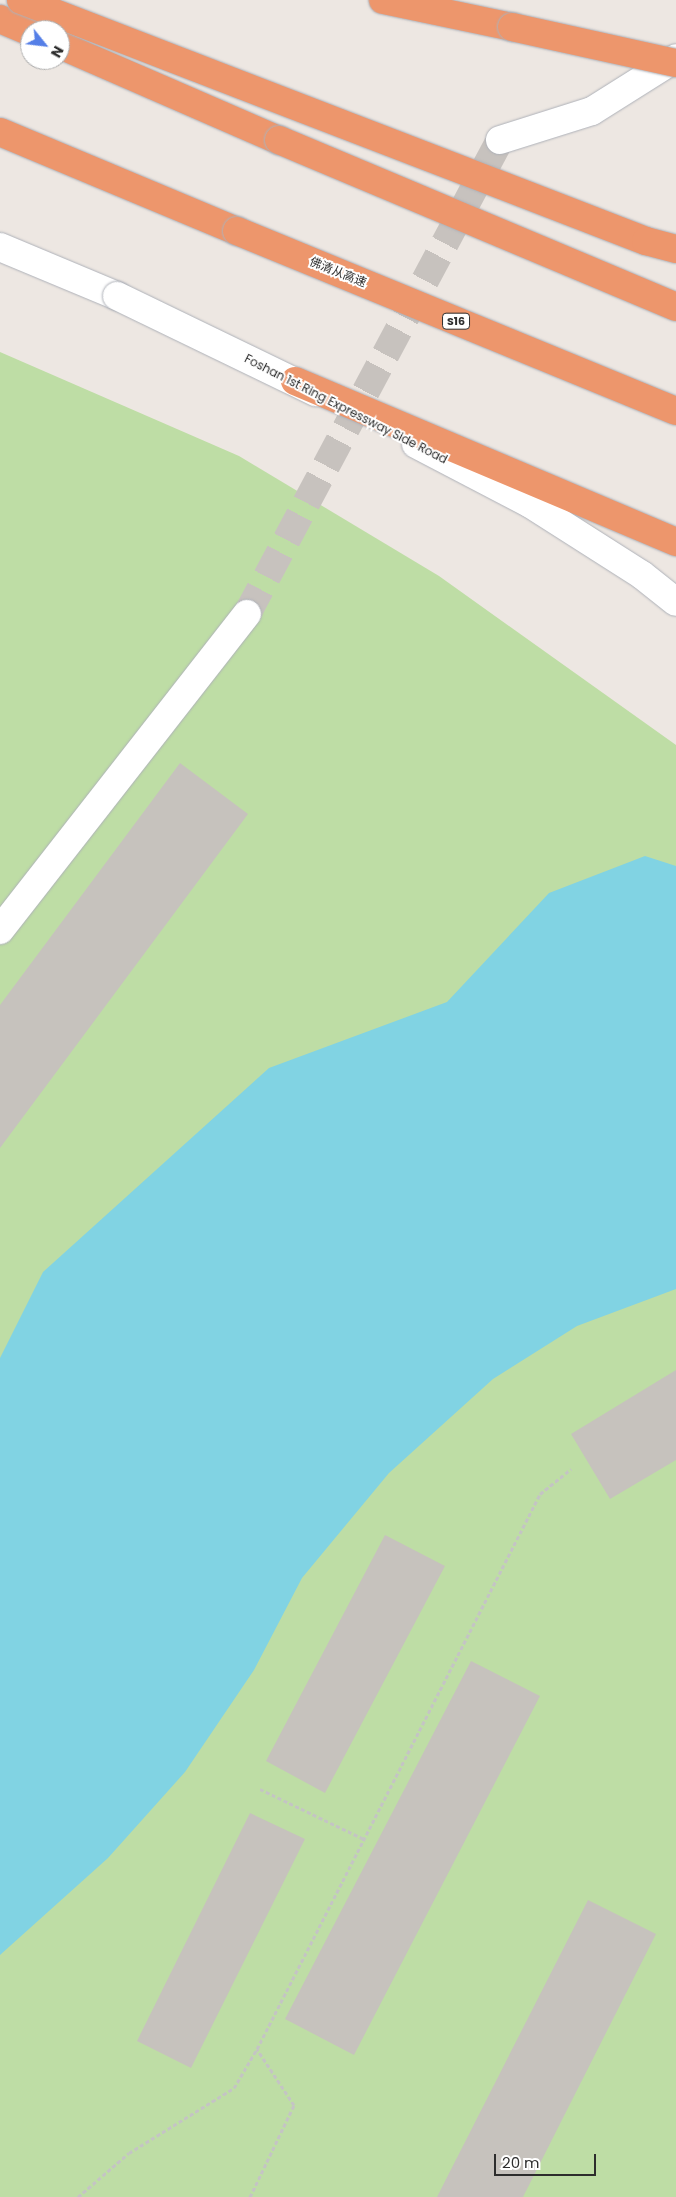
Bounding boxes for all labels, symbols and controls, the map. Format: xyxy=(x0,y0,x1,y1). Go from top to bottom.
north arrow xyxy=(20,20,70,70)
text: N xyxy=(46,42,69,61)
street label: 佛清从高速 xyxy=(307,254,369,290)
road number: S16 xyxy=(441,312,471,330)
street label: Foshan 1st Ring Expressway Side Road xyxy=(242,351,450,467)
scale bar xyxy=(496,2144,598,2176)
text: 20 m xyxy=(502,2152,540,2173)

